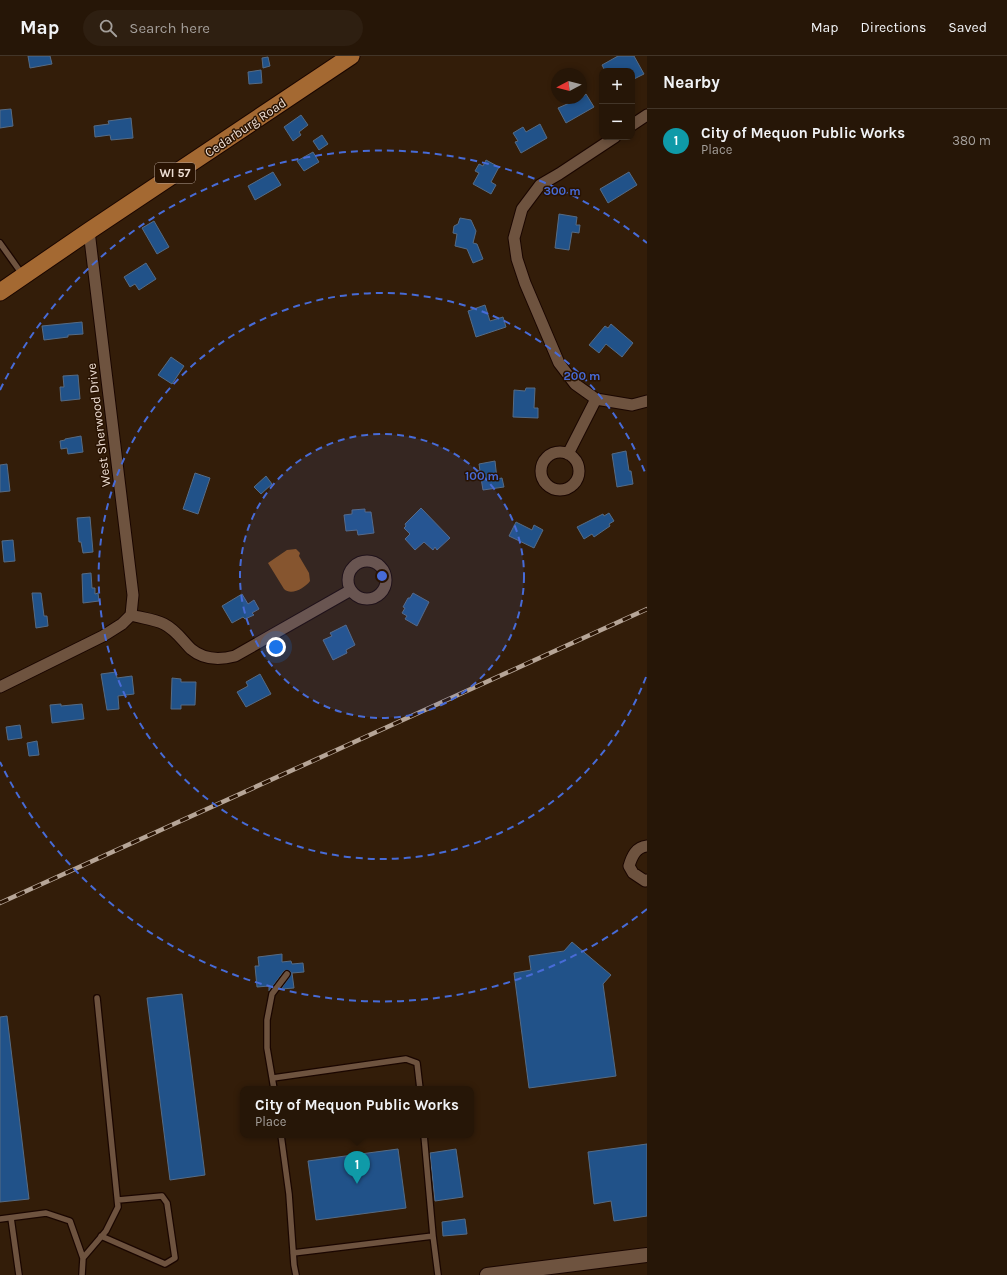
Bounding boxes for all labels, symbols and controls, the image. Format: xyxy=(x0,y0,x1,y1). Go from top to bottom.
search box xyxy=(83,10,363,46)
text: Map xyxy=(20,17,59,39)
icon: search xyxy=(97,17,119,39)
text: Search here xyxy=(129,19,210,37)
text: Map xyxy=(811,19,839,36)
text: Directions xyxy=(861,19,926,36)
text: Saved xyxy=(948,19,987,36)
north arrow xyxy=(551,68,587,104)
map controls xyxy=(599,68,635,140)
button: + xyxy=(599,68,635,104)
text: Nearby xyxy=(663,72,720,92)
street label: Cedarburg Road xyxy=(202,95,289,160)
button: − xyxy=(599,104,635,140)
text: City of Mequon Public Works xyxy=(701,124,905,142)
text: 1 xyxy=(674,133,678,148)
text: 380 m xyxy=(952,133,991,148)
text: Place xyxy=(701,142,732,157)
road number: WI 57 xyxy=(155,163,195,183)
text: 300 m xyxy=(543,184,581,198)
street label: West Sherwood Drive xyxy=(83,362,114,488)
text: 200 m xyxy=(564,369,600,383)
text: 100 m xyxy=(465,469,499,483)
centre of rings xyxy=(375,569,389,583)
your location xyxy=(266,637,286,657)
popup xyxy=(240,1086,474,1138)
text: City of Mequon Public Works xyxy=(255,1096,459,1114)
text: Place xyxy=(255,1114,286,1129)
pin: 1 xyxy=(344,1151,370,1184)

